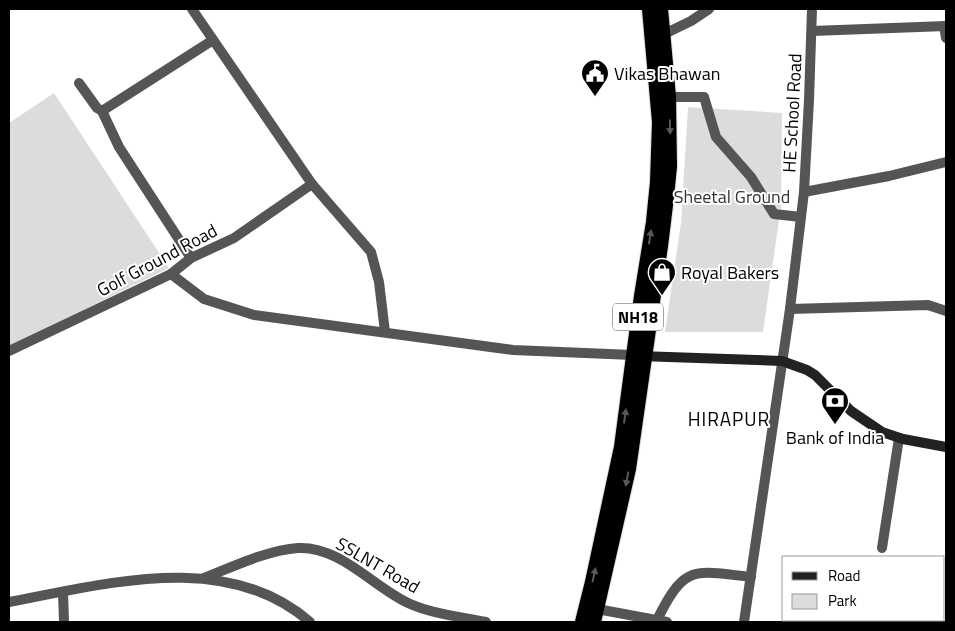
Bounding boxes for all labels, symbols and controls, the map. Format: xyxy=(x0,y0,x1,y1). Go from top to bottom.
street label: HE School Road xyxy=(775,53,809,173)
public building icon: Vikas Bhawan xyxy=(580,58,610,97)
place label: Vikas Bhawan xyxy=(614,60,720,87)
one-way arrow xyxy=(666,119,674,135)
park label: Sheetal Ground xyxy=(674,183,790,210)
street label: Golf Ground Road xyxy=(92,217,222,303)
one-way arrow xyxy=(647,229,655,245)
shop icon: Royal Bakers xyxy=(647,257,677,296)
place label: Royal Bakers xyxy=(681,259,779,286)
road number: NH18 xyxy=(613,304,663,330)
bank icon: Bank of India xyxy=(820,386,850,425)
district label: HIRAPUR xyxy=(688,404,770,433)
one-way arrow xyxy=(621,407,629,423)
place label: Bank of India xyxy=(786,424,884,451)
one-way arrow xyxy=(622,471,630,487)
street label: SSLNT Road xyxy=(331,530,425,600)
legend xyxy=(782,556,945,621)
text: Road xyxy=(828,564,860,587)
one-way arrow xyxy=(590,567,598,583)
text: Park xyxy=(828,589,857,612)

